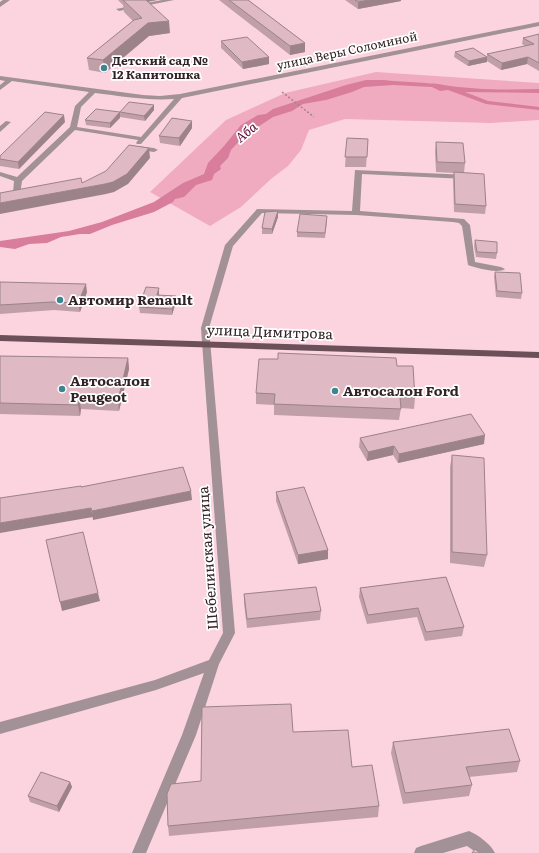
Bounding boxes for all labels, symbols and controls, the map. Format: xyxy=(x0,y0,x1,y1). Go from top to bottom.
street label: улица Веры Соломиной xyxy=(275,26,419,74)
place label: Детский сад № 12 Капитошка xyxy=(112,51,209,83)
marker: Детский сад № 12 Капитошка xyxy=(99,63,109,73)
water label: Аба xyxy=(231,117,261,146)
place label: Автомир Renault xyxy=(68,289,194,309)
marker: Автомир Renault xyxy=(55,295,65,305)
street label: улица Димитрова xyxy=(207,319,334,343)
place label: Автосалон Peugeot xyxy=(70,370,150,406)
place label: Автосалон Ford xyxy=(343,380,459,400)
marker: Автосалон Peugeot xyxy=(57,384,67,394)
marker: Автосалон Ford xyxy=(330,386,340,396)
street label: Шебелинская улица xyxy=(192,485,222,631)

